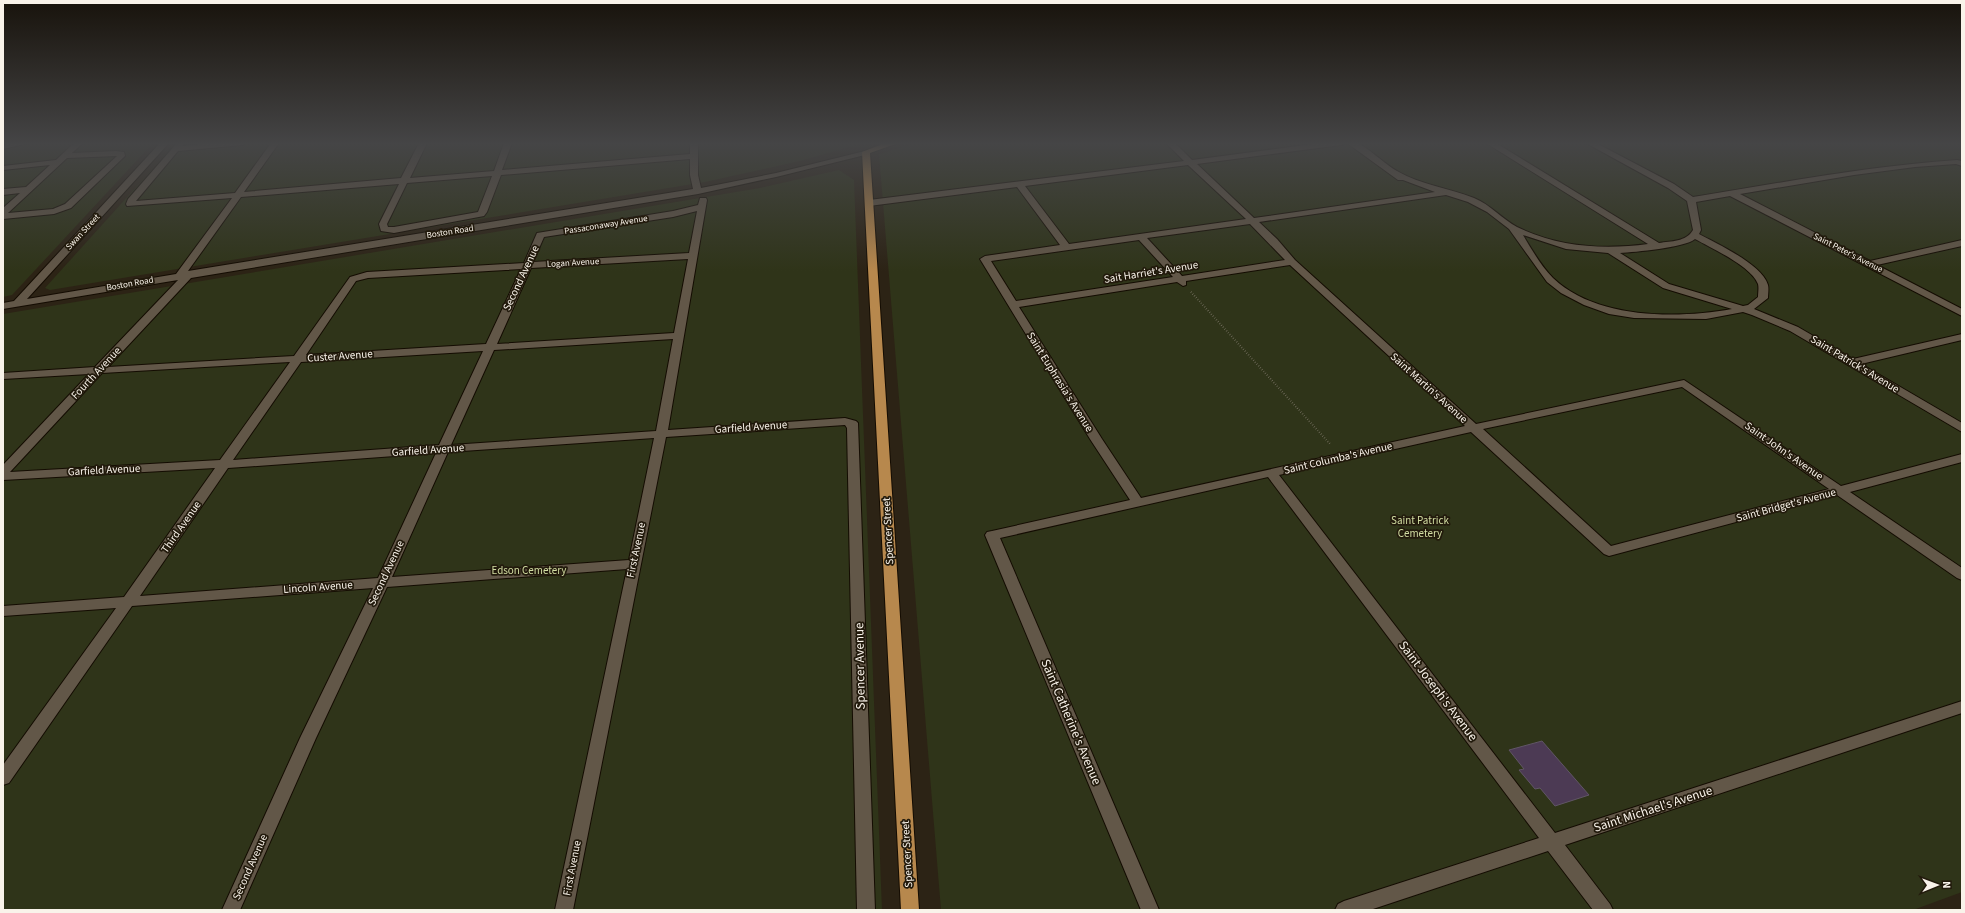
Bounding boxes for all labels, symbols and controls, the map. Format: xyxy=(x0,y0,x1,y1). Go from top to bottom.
street label: Swan Street xyxy=(63,211,103,253)
street label: Passaconaway Avenue xyxy=(563,212,649,238)
street label: Boston Road xyxy=(425,222,475,242)
street label: Saint Peter's Avenue xyxy=(1811,230,1885,276)
street label: Second Avenue xyxy=(499,242,543,313)
street label: Logan Avenue xyxy=(546,255,600,271)
street label: Sait Harriet's Avenue xyxy=(1103,257,1200,287)
street label: Boston Road xyxy=(105,273,155,295)
street label: Saint Euphrasia's Avenue xyxy=(1023,329,1097,435)
street label: Saint Patrick's Avenue xyxy=(1808,332,1903,397)
street label: Fourth Avenue xyxy=(68,343,125,403)
street label: Custer Avenue xyxy=(307,346,374,366)
street label: Saint Martin's Avenue xyxy=(1387,349,1471,427)
street label: Garfield Avenue xyxy=(714,417,788,437)
street label: Saint John's Avenue xyxy=(1742,418,1827,484)
street label: Saint Columba's Avenue xyxy=(1282,438,1394,478)
street label: Garfield Avenue xyxy=(391,440,465,460)
street label: Garfield Avenue xyxy=(67,461,141,479)
street label: Saint Bridget's Avenue xyxy=(1734,484,1838,526)
street label: Third Avenue xyxy=(158,497,205,556)
street label: Spencer Street xyxy=(879,497,897,565)
park label: Saint Patrick Cemetery xyxy=(1391,513,1450,541)
street label: First Avenue xyxy=(623,520,649,579)
street label: Second Avenue xyxy=(364,537,408,608)
park label: Edson Cemetery xyxy=(491,563,567,578)
street label: Lincoln Avenue xyxy=(283,577,354,597)
street label: Spencer Avenue xyxy=(850,622,870,710)
street label: Saint Joseph's Avenue xyxy=(1394,637,1482,745)
street label: Saint Catherine's Avenue xyxy=(1036,656,1106,788)
street label: Saint Michael's Avenue xyxy=(1591,781,1715,837)
street label: Spencer Street xyxy=(898,820,916,888)
street label: Second Avenue xyxy=(229,831,271,902)
street label: First Avenue xyxy=(559,838,585,897)
north arrow xyxy=(1917,865,1957,905)
text: N xyxy=(1939,881,1954,889)

